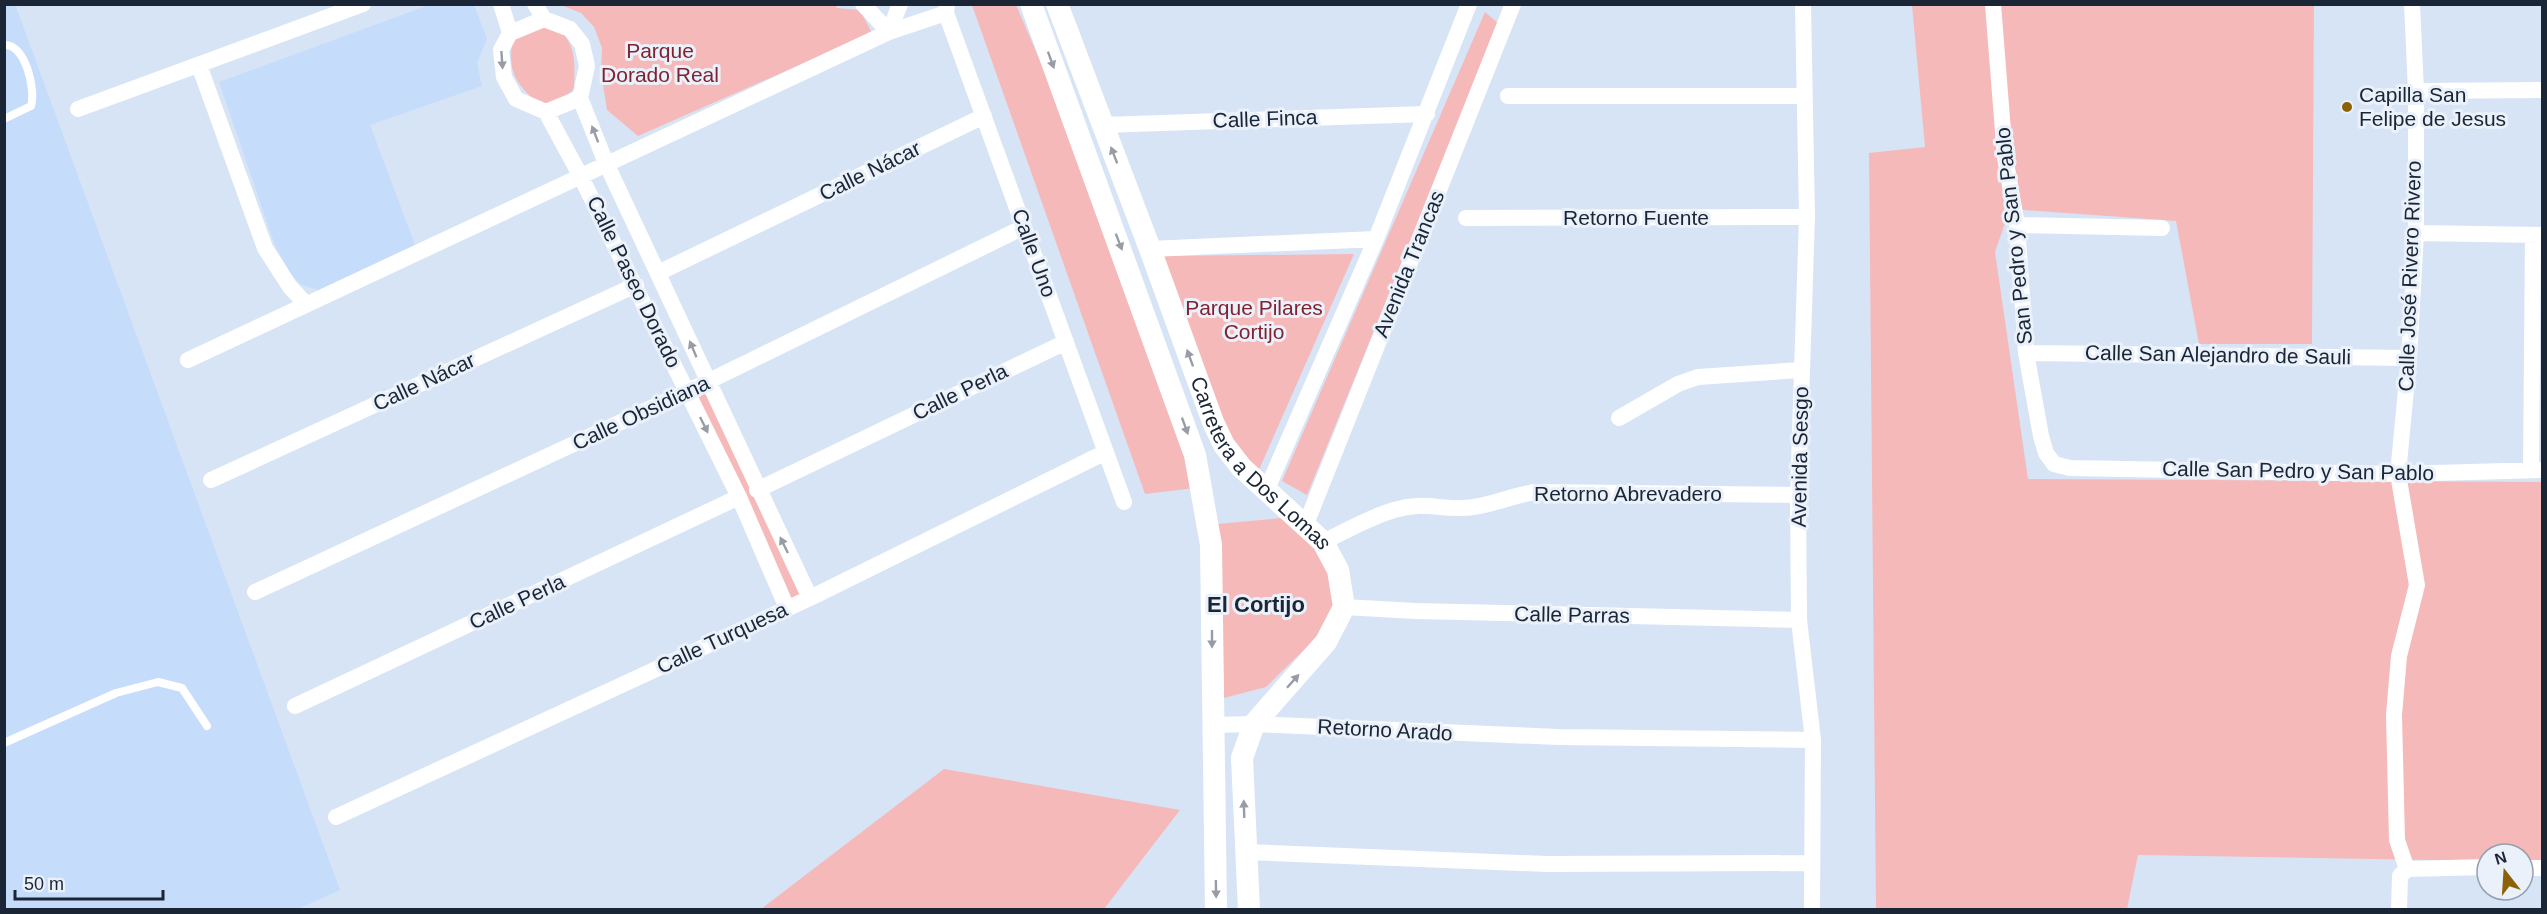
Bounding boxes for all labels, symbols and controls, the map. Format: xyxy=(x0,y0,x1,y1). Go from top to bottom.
park label: Parque Dorado Real xyxy=(601,39,719,86)
one-way arrow xyxy=(498,50,507,69)
one-way arrow xyxy=(1047,51,1057,69)
place label: Capilla San Felipe de Jesus xyxy=(2359,83,2506,130)
marker: Capilla San Felipe de Jesus xyxy=(2340,100,2354,114)
street label: Calle Finca xyxy=(1212,105,1318,132)
one-way arrow xyxy=(590,125,599,143)
street label: San Pedro y San Pablo xyxy=(1991,126,2036,346)
street label: Calle Nácar xyxy=(815,136,924,205)
one-way arrow xyxy=(1109,146,1119,164)
street label: Calle José Rivero Rivero xyxy=(2394,160,2425,392)
street label: Avenida Trancas xyxy=(1369,187,1448,340)
street label: Calle Paseo Dorado xyxy=(583,192,686,371)
street label: Calle Uno xyxy=(1008,206,1061,300)
street label: Retorno Fuente xyxy=(1563,206,1709,229)
one-way arrow xyxy=(1115,233,1125,251)
park label: Parque Pilares Cortijo xyxy=(1185,296,1323,343)
one-way arrow xyxy=(688,340,698,358)
street label: Calle San Alejandro de Sauli xyxy=(2085,341,2351,368)
street label: Calle Nácar xyxy=(369,348,478,415)
one-way arrow xyxy=(1184,349,1194,367)
street label: Calle Perla xyxy=(909,359,1011,424)
street label: Calle Obsidiana xyxy=(569,371,713,454)
street label: Carretera a Dos Lomas xyxy=(1186,373,1337,553)
street label: Avenida Sesgo xyxy=(1787,386,1812,528)
one-way arrow xyxy=(699,416,709,434)
one-way arrow xyxy=(1181,417,1190,435)
street label: Calle San Pedro y San Pablo xyxy=(2162,457,2434,484)
street label: Retorno Abrevadero xyxy=(1534,482,1722,505)
one-way arrow xyxy=(780,537,789,554)
street label: Calle Perla xyxy=(465,569,568,634)
district label: El Cortijo xyxy=(1207,592,1305,617)
street label: Calle Turquesa xyxy=(653,597,791,678)
street label: Calle Parras xyxy=(1514,602,1630,627)
one-way arrow xyxy=(1207,629,1217,648)
one-way arrow xyxy=(1286,674,1299,689)
street label: Retorno Arado xyxy=(1317,714,1453,745)
one-way arrow xyxy=(1240,800,1249,819)
north arrow xyxy=(2475,842,2535,902)
text: N xyxy=(2493,848,2509,868)
scale bar xyxy=(15,863,164,901)
text: 50 m xyxy=(24,874,64,894)
one-way arrow xyxy=(1211,879,1221,898)

